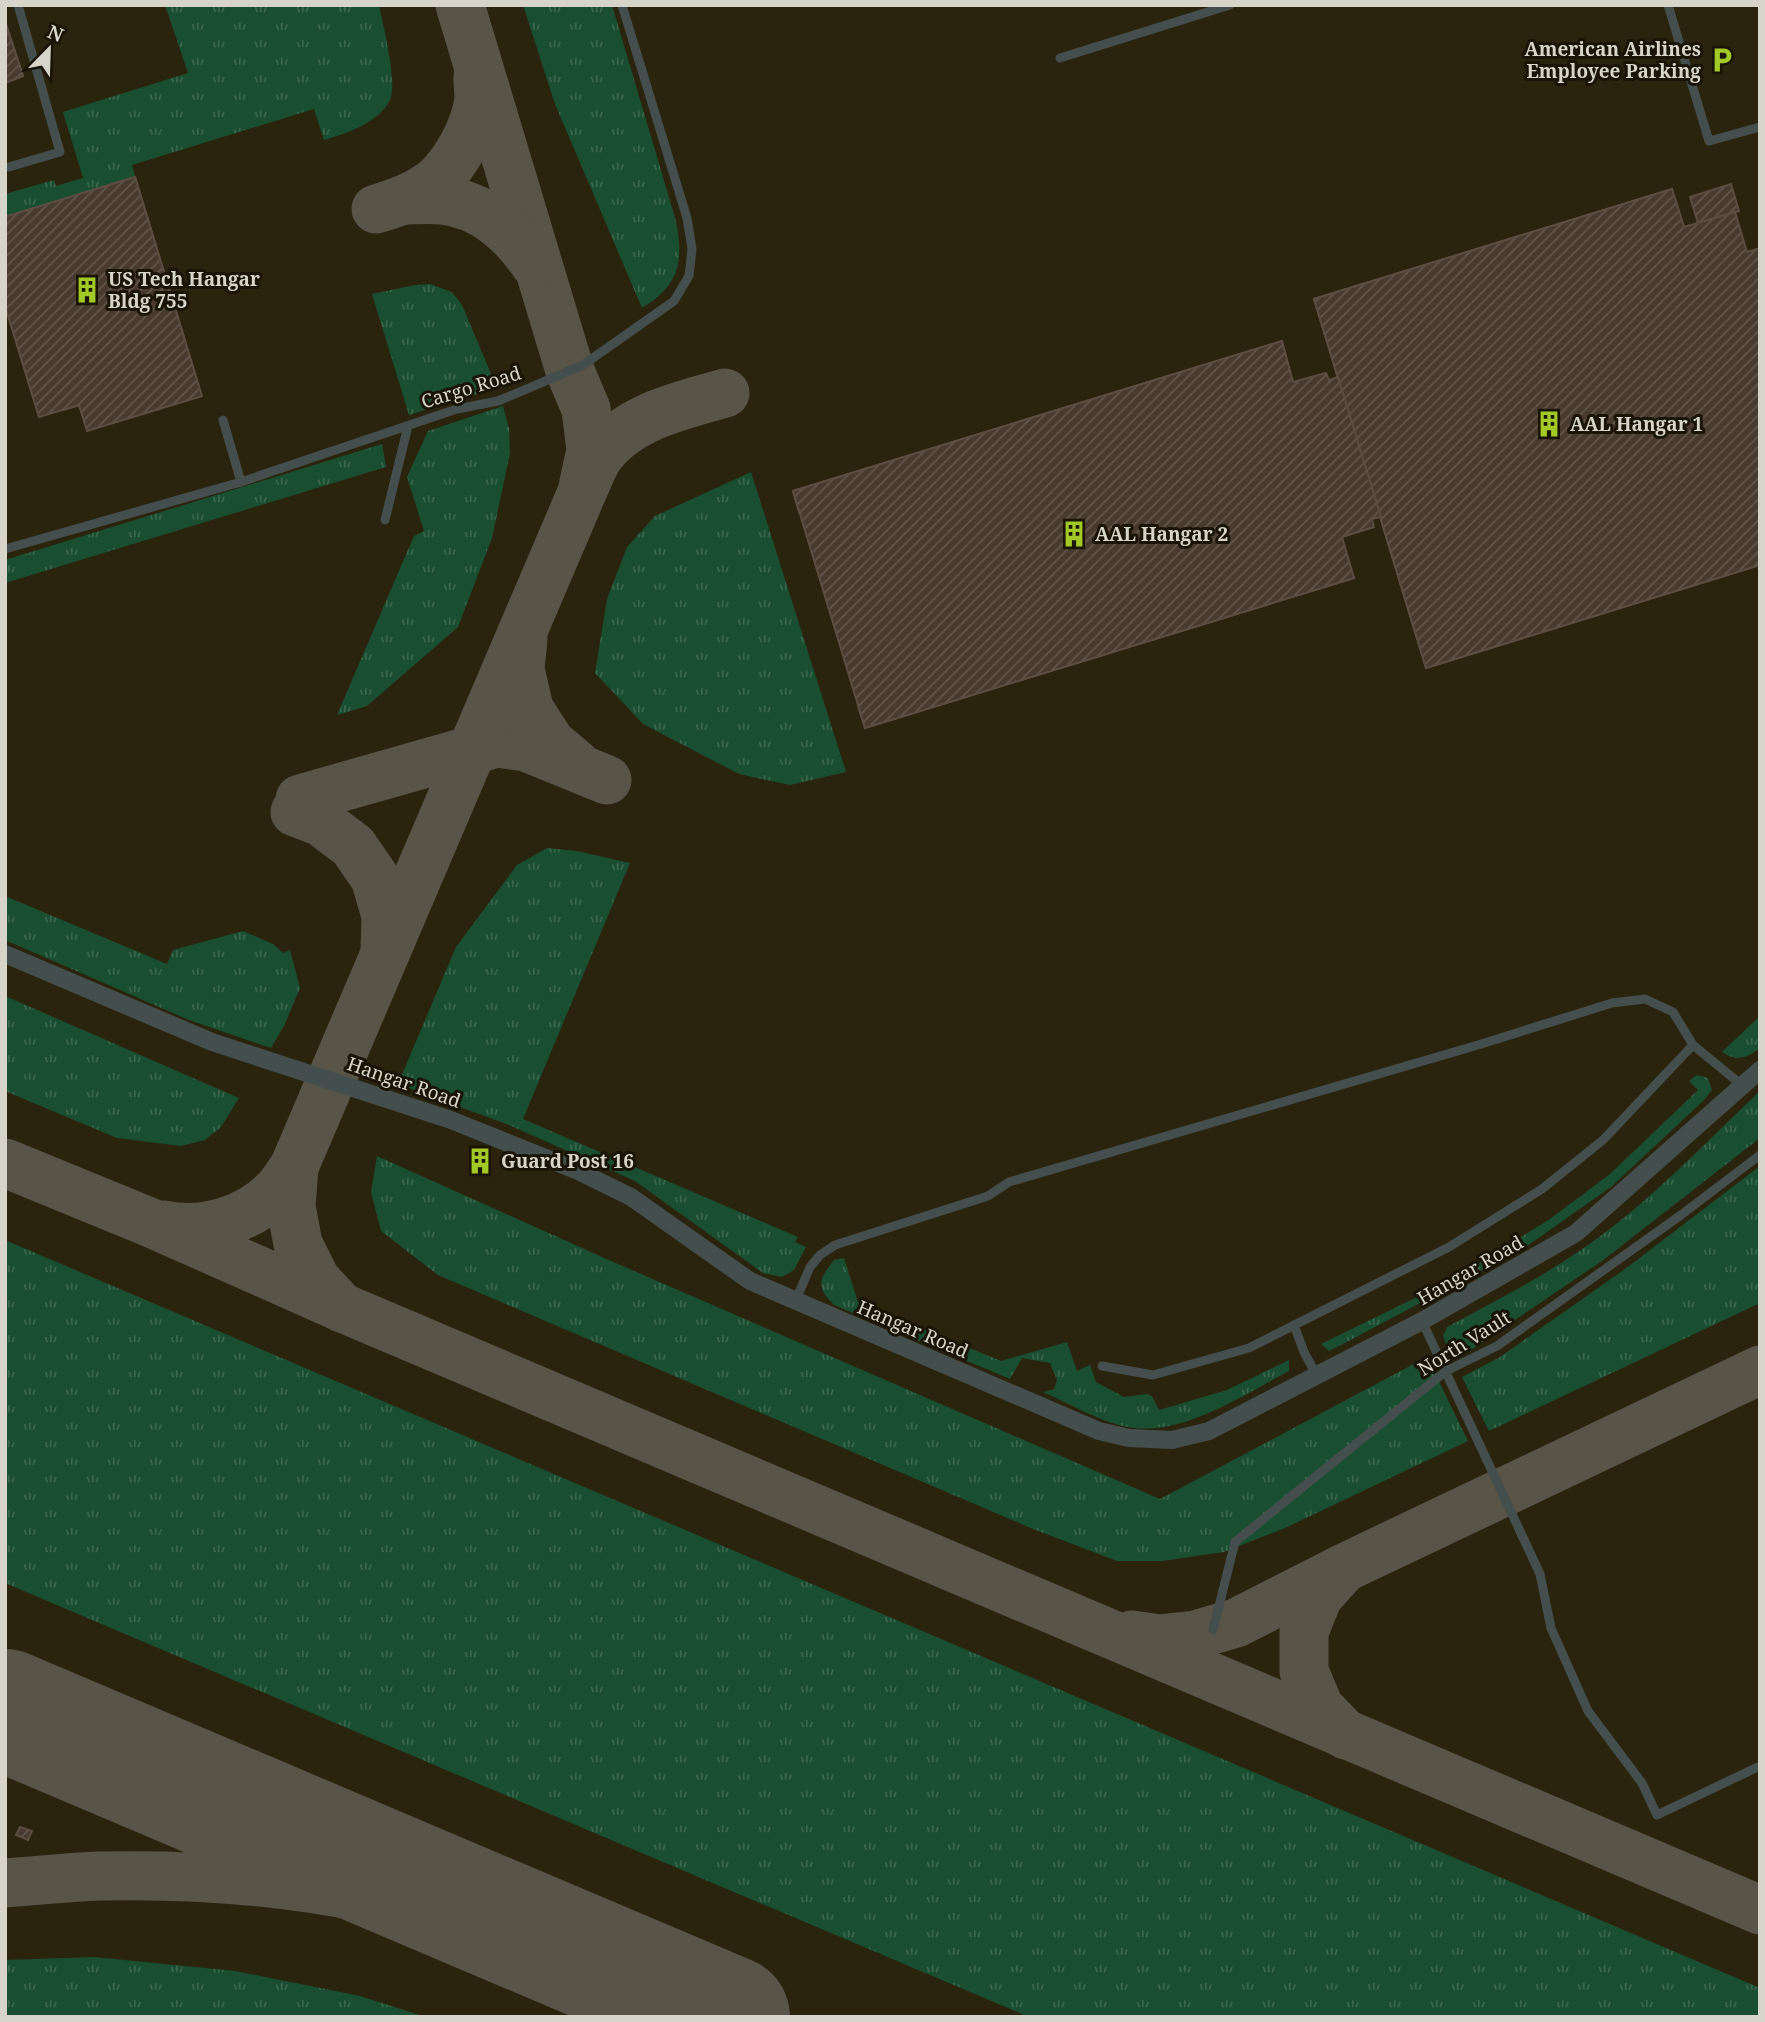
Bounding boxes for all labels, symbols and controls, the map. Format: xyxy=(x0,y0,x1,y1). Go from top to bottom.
north arrow xyxy=(14,14,84,84)
text: N xyxy=(44,18,68,48)
place label: American Airlines Employee Parking xyxy=(1524,36,1701,84)
parking icon: American Airlines Employee Parking xyxy=(1707,45,1737,75)
place label: US Tech Hangar Bldg 755 xyxy=(108,266,260,314)
building icon: US Tech Hangar Bldg 755 xyxy=(72,275,102,305)
street label: Cargo Road xyxy=(418,359,524,415)
building icon: AAL Hangar 1 xyxy=(1534,409,1564,439)
place label: AAL Hangar 1 xyxy=(1570,411,1703,437)
building icon: AAL Hangar 2 xyxy=(1059,519,1089,549)
place label: AAL Hangar 2 xyxy=(1095,521,1228,547)
street label: Hangar Road xyxy=(344,1050,465,1114)
building icon: Guard Post 16 xyxy=(465,1146,495,1176)
place label: Guard Post 16 xyxy=(501,1148,634,1174)
street label: Hangar Road xyxy=(1412,1229,1528,1311)
street label: Hangar Road xyxy=(853,1294,973,1364)
street label: North Vault xyxy=(1413,1304,1516,1382)

